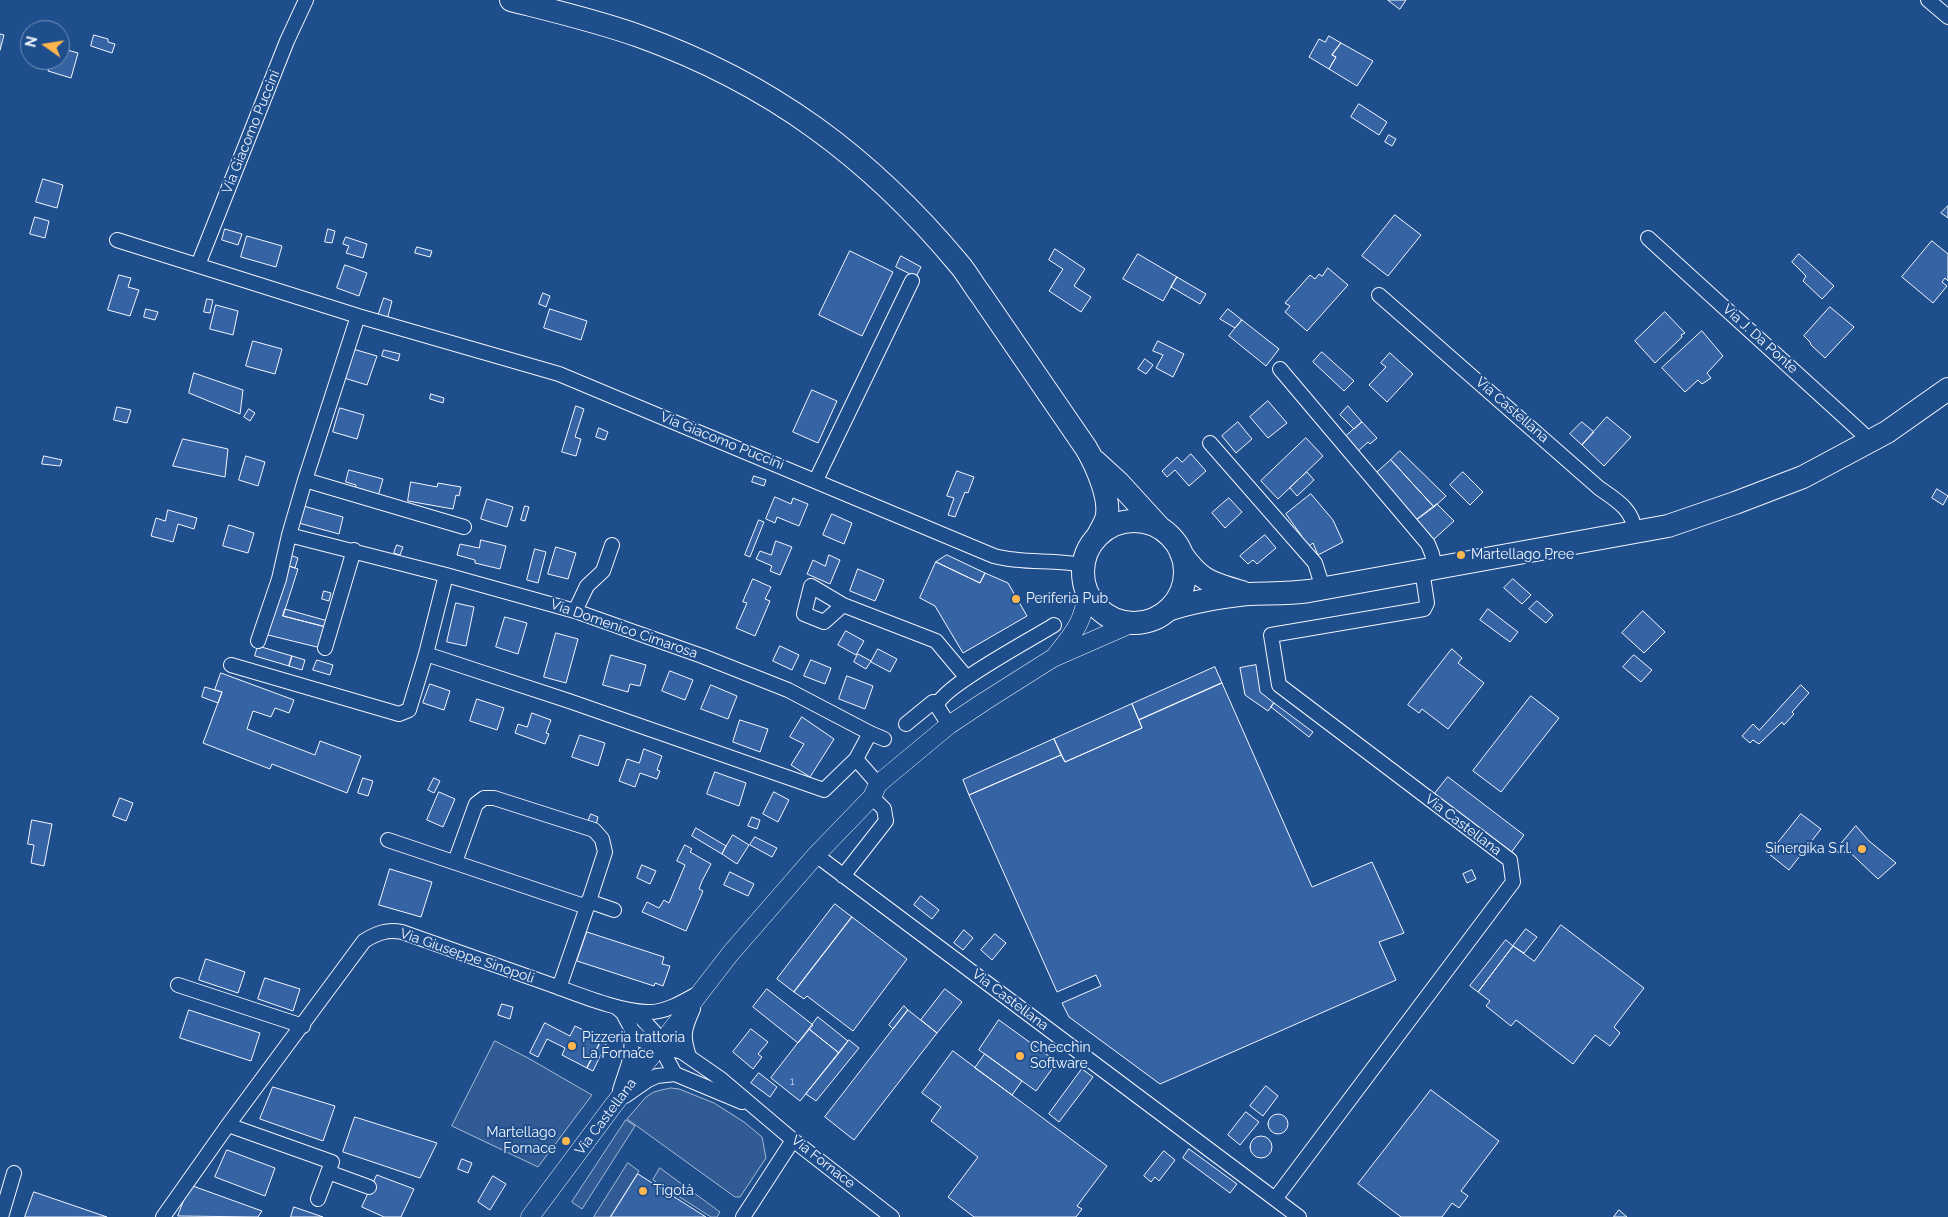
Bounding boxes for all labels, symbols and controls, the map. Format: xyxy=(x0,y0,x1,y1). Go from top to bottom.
north arrow xyxy=(20,20,70,70)
text: N xyxy=(22,35,40,49)
street label: Via Giacomo Puccini xyxy=(219,68,283,196)
street label: Via J. Da Ponte xyxy=(1719,301,1801,377)
street label: Via Castellana xyxy=(1472,374,1552,446)
street label: Via Giacomo Puccini xyxy=(658,409,786,473)
place label: Martellago Pree xyxy=(1471,547,1574,563)
marker: Martellago Pree xyxy=(1455,549,1467,561)
place label: Periferia Pub xyxy=(1026,591,1108,607)
marker: Periferia Pub xyxy=(1010,593,1022,605)
street label: Via Domenico Cimarosa xyxy=(548,596,700,662)
street label: Via Castellana xyxy=(1421,791,1505,859)
place label: Sinergika S.r.l. xyxy=(1765,841,1852,857)
marker: Sinergika S.r.l. xyxy=(1856,843,1868,855)
street label: Via Giuseppe Sinopoli xyxy=(398,925,536,987)
street label: Via Castellana xyxy=(968,966,1052,1034)
place label: Pizzeria trattoria La Fornace xyxy=(582,1030,685,1062)
marker: Pizzeria trattoria La Fornace xyxy=(566,1040,578,1052)
place label: Checchin Software xyxy=(1030,1040,1091,1072)
marker: Checchin Software xyxy=(1014,1050,1026,1062)
street label: Via Castellana xyxy=(572,1075,640,1159)
house number: 1 xyxy=(790,1075,794,1089)
place label: Martellago Fornace xyxy=(486,1125,556,1158)
street label: Via Fornace xyxy=(788,1132,858,1192)
marker: Martellago Fornace xyxy=(560,1135,572,1147)
place label: Tigotà xyxy=(653,1183,694,1199)
marker: Tigotà xyxy=(637,1185,649,1197)

